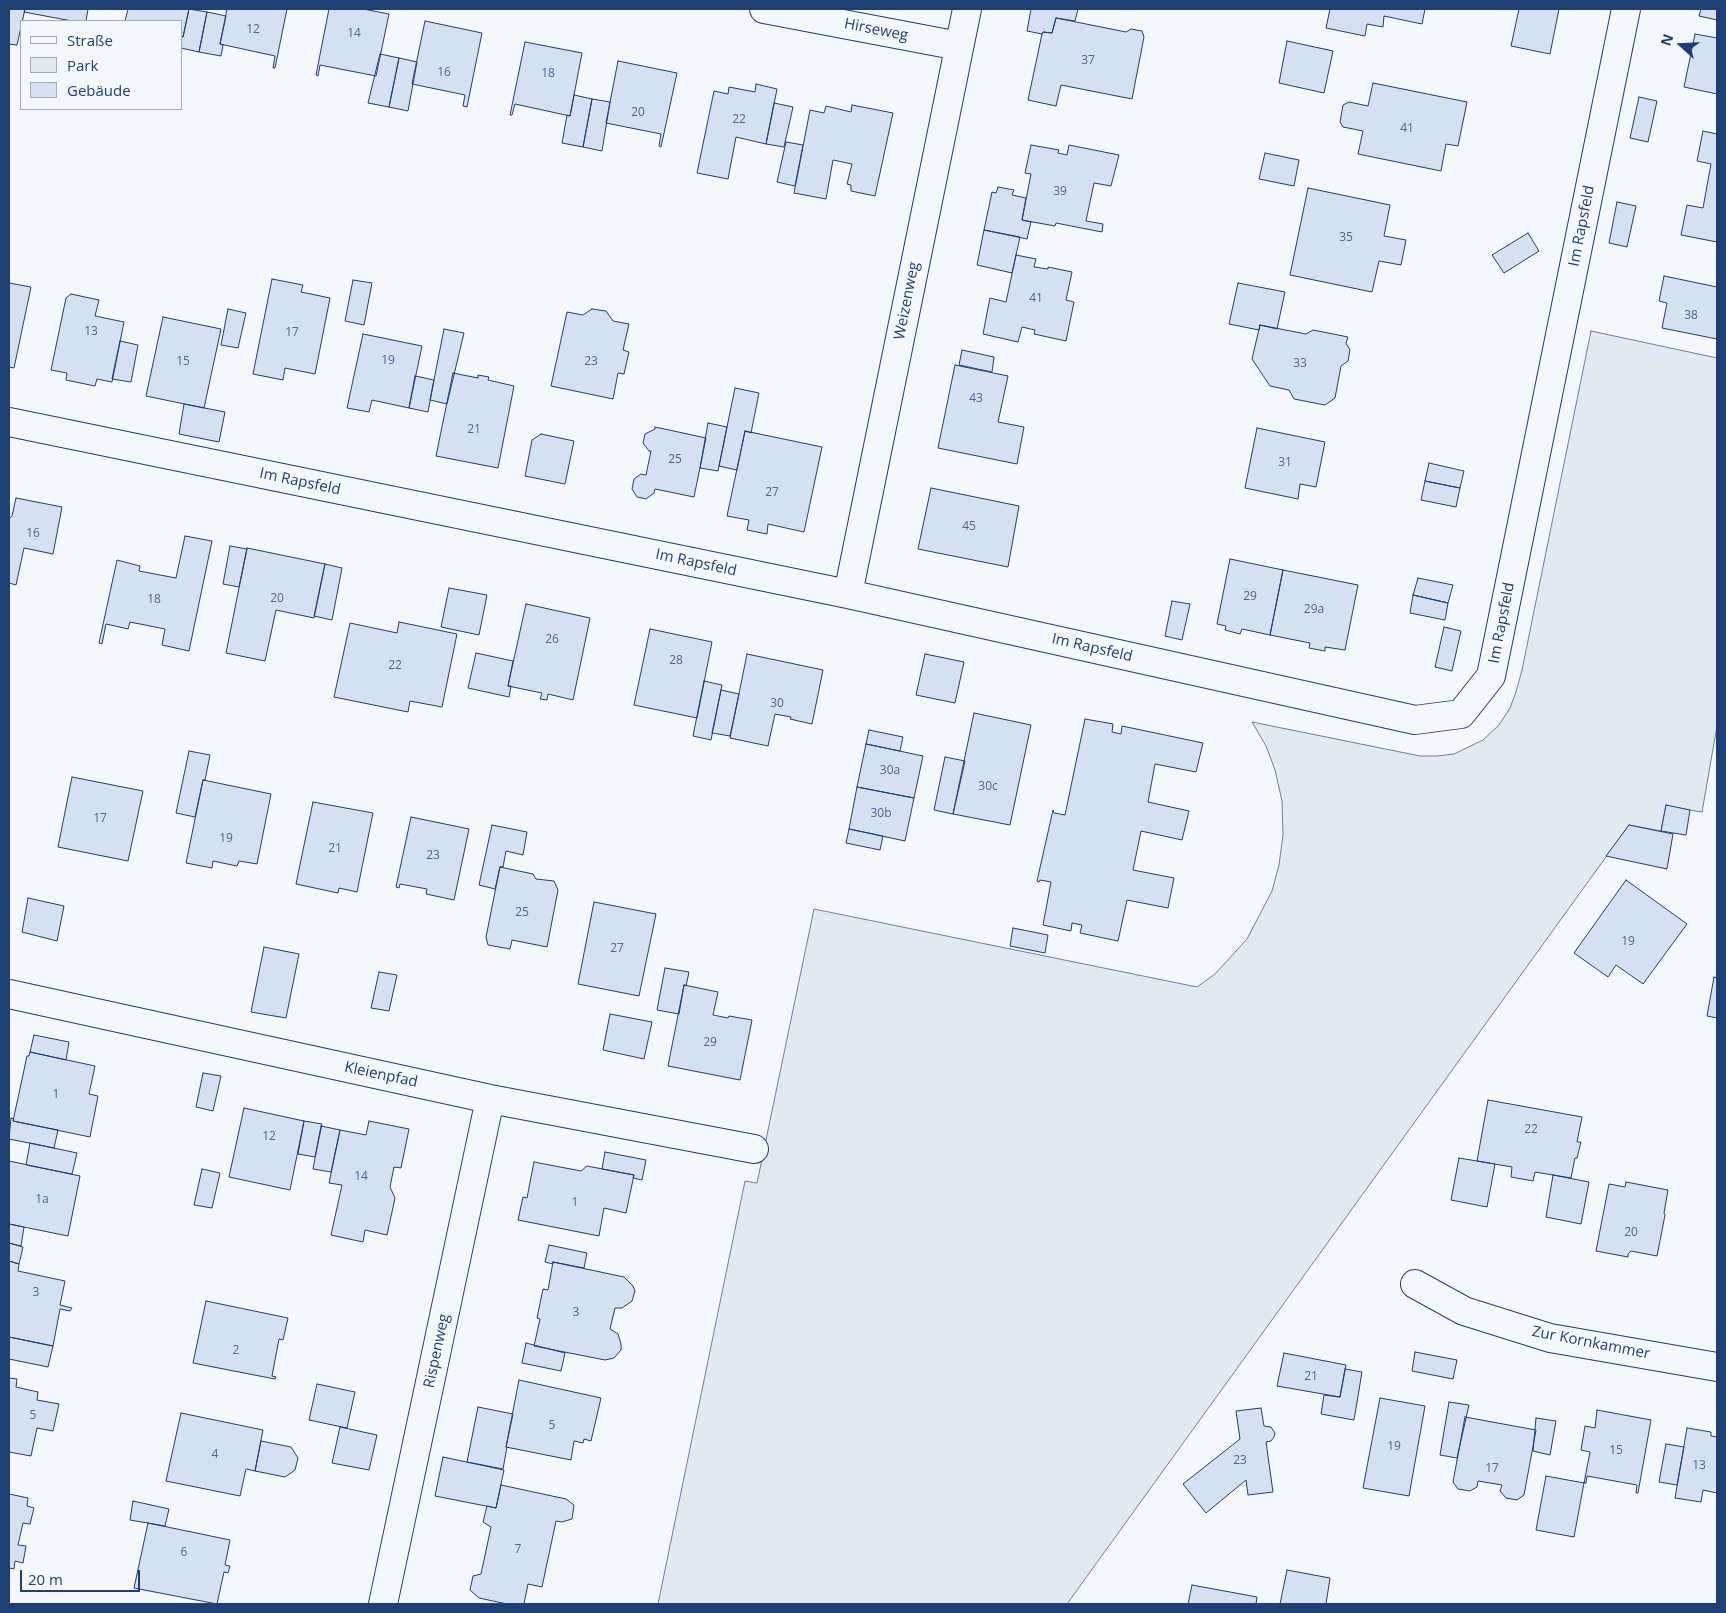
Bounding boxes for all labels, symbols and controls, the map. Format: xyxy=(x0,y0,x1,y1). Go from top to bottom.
street label: Hirseweg xyxy=(843,15,909,45)
legend xyxy=(20,20,182,110)
north arrow xyxy=(1656,20,1706,70)
house number: 12 xyxy=(246,23,260,37)
house number: 14 xyxy=(347,27,361,41)
text: Straße xyxy=(67,30,113,50)
text: N xyxy=(1656,31,1677,48)
house number: 37 xyxy=(1081,54,1095,68)
text: Park xyxy=(67,55,98,75)
house number: 16 xyxy=(437,66,451,80)
house number: 18 xyxy=(541,67,555,81)
text: Gebäude xyxy=(67,80,131,100)
house number: 20 xyxy=(631,106,645,120)
house number: 22 xyxy=(732,113,746,127)
house number: 41 xyxy=(1400,122,1414,136)
street label: Im Rapsfeld xyxy=(1565,184,1599,268)
house number: 39 xyxy=(1053,185,1067,199)
house number: 35 xyxy=(1339,231,1353,245)
street label: Weizenweg xyxy=(891,261,923,341)
house number: 41 xyxy=(1029,292,1043,306)
house number: 38 xyxy=(1684,309,1698,323)
house number: 13 xyxy=(84,325,98,339)
house number: 17 xyxy=(285,326,299,340)
house number: 19 xyxy=(381,354,395,368)
house number: 15 xyxy=(176,355,190,369)
house number: 23 xyxy=(584,355,598,369)
house number: 33 xyxy=(1293,357,1307,371)
house number: 43 xyxy=(969,392,983,406)
house number: 21 xyxy=(467,423,481,437)
house number: 25 xyxy=(668,453,682,467)
house number: 31 xyxy=(1278,456,1292,470)
street label: Im Rapsfeld xyxy=(258,465,342,499)
house number: 27 xyxy=(765,486,779,500)
house number: 45 xyxy=(962,520,976,534)
house number: 16 xyxy=(26,527,40,541)
street label: Im Rapsfeld xyxy=(654,546,738,580)
street label: Im Rapsfeld xyxy=(1485,581,1519,665)
house number: 29 xyxy=(1243,590,1257,604)
house number: 20 xyxy=(270,592,284,606)
house number: 18 xyxy=(147,593,161,607)
house number: 29a xyxy=(1304,603,1324,617)
street label: Im Rapsfeld xyxy=(1050,630,1134,666)
house number: 26 xyxy=(545,633,559,647)
house number: 28 xyxy=(669,654,683,668)
house number: 22 xyxy=(388,659,402,673)
house number: 30 xyxy=(770,697,784,711)
house number: 30a xyxy=(880,764,900,778)
house number: 30c xyxy=(978,780,998,794)
house number: 30b xyxy=(870,807,892,821)
house number: 17 xyxy=(93,812,107,826)
house number: 19 xyxy=(219,832,233,846)
house number: 21 xyxy=(328,842,342,856)
house number: 23 xyxy=(426,849,440,863)
house number: 25 xyxy=(515,906,529,920)
house number: 19 xyxy=(1621,935,1635,949)
house number: 27 xyxy=(610,942,624,956)
house number: 29 xyxy=(703,1036,717,1050)
street label: Kleienpfad xyxy=(343,1058,419,1092)
house number: 1 xyxy=(53,1088,59,1102)
house number: 22 xyxy=(1524,1123,1538,1137)
house number: 12 xyxy=(262,1130,276,1144)
house number: 14 xyxy=(354,1170,368,1184)
house number: 1a xyxy=(35,1193,49,1207)
house number: 1 xyxy=(572,1196,578,1210)
house number: 20 xyxy=(1624,1226,1638,1240)
house number: 3 xyxy=(33,1286,39,1300)
house number: 3 xyxy=(573,1306,579,1320)
street label: Rispenweg xyxy=(420,1312,454,1390)
street label: Zur Kornkammer xyxy=(1530,1323,1652,1363)
house number: 2 xyxy=(233,1344,239,1358)
house number: 21 xyxy=(1304,1370,1318,1384)
house number: 5 xyxy=(30,1409,36,1423)
house number: 5 xyxy=(549,1419,555,1433)
house number: 19 xyxy=(1387,1440,1401,1454)
house number: 15 xyxy=(1609,1444,1623,1458)
house number: 4 xyxy=(212,1448,218,1462)
house number: 23 xyxy=(1233,1454,1247,1468)
house number: 13 xyxy=(1692,1459,1706,1473)
house number: 17 xyxy=(1485,1462,1499,1476)
house number: 7 xyxy=(515,1543,521,1557)
house number: 6 xyxy=(181,1546,187,1560)
scale bar xyxy=(22,1560,142,1592)
text: 20 m xyxy=(28,1569,63,1589)

